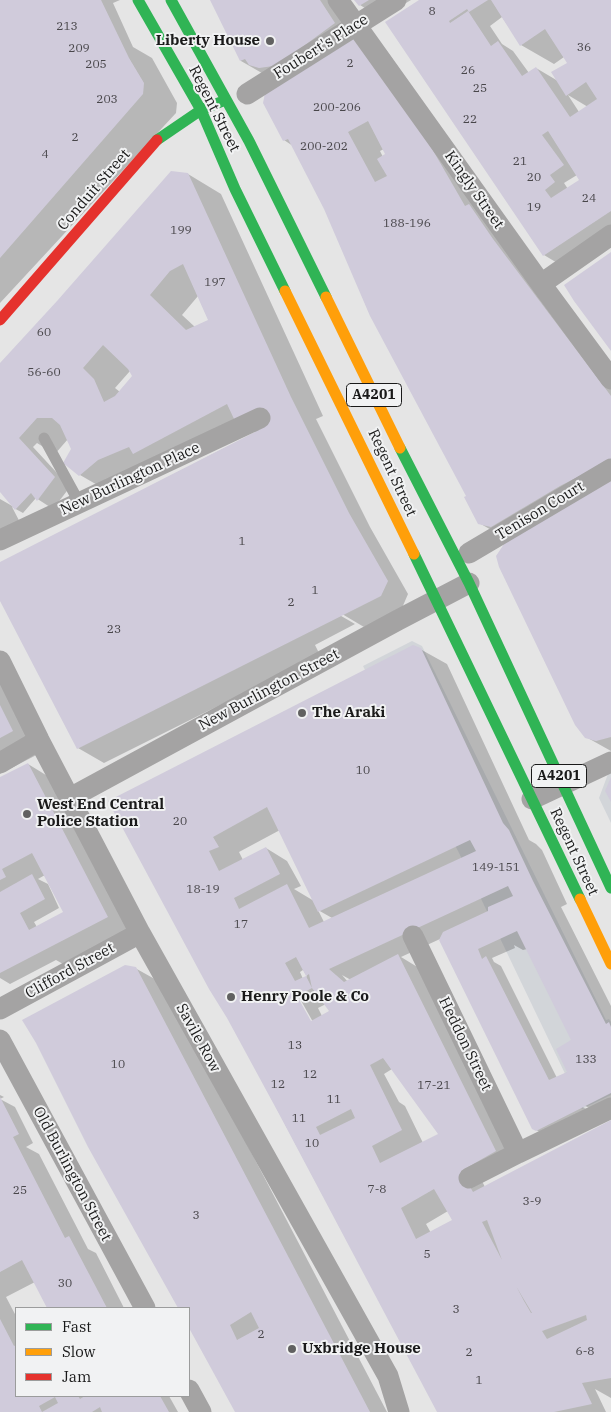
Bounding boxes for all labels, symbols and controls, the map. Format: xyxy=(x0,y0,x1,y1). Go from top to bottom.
house number: 8 xyxy=(428,5,436,19)
street label: Foubert's Place xyxy=(270,11,372,83)
house number: 213 xyxy=(56,20,78,34)
place label: Liberty House xyxy=(156,32,260,50)
marker: Liberty House xyxy=(264,35,276,47)
house number: 36 xyxy=(577,41,591,55)
house number: 209 xyxy=(68,42,90,56)
house number: 2 xyxy=(346,57,354,71)
house number: 205 xyxy=(85,58,107,72)
street label: Regent Street xyxy=(185,63,243,155)
house number: 26 xyxy=(461,64,475,78)
house number: 25 xyxy=(473,82,487,96)
house number: 203 xyxy=(96,93,118,107)
house number: 200-206 xyxy=(313,101,361,115)
house number: 22 xyxy=(463,113,477,127)
house number: 2 xyxy=(71,131,79,145)
house number: 200-202 xyxy=(300,140,348,154)
street label: Conduit Street xyxy=(54,146,134,234)
street label: Kingly Street xyxy=(440,147,508,233)
house number: 4 xyxy=(41,148,49,162)
house number: 21 xyxy=(513,155,527,169)
house number: 20 xyxy=(527,171,541,185)
house number: 24 xyxy=(582,192,596,206)
house number: 19 xyxy=(527,201,541,215)
house number: 188-196 xyxy=(383,217,431,231)
house number: 199 xyxy=(170,224,192,238)
house number: 197 xyxy=(204,276,226,290)
house number: 60 xyxy=(37,326,51,340)
house number: 56-60 xyxy=(27,366,61,380)
road number: A4201 xyxy=(346,384,402,406)
street label: Regent Street xyxy=(364,426,420,520)
street label: New Burlington Place xyxy=(57,439,203,519)
street label: Tenison Court xyxy=(493,478,587,544)
house number: 1 xyxy=(238,535,246,549)
house number: 1 xyxy=(311,584,319,598)
house number: 2 xyxy=(287,596,295,610)
house number: 23 xyxy=(107,623,121,637)
street label: New Burlington Street xyxy=(196,645,342,735)
place label: The Araki xyxy=(312,704,385,722)
marker: The Araki xyxy=(296,707,308,719)
house number: 10 xyxy=(356,764,370,778)
road number: A4201 xyxy=(532,764,586,788)
place label: West End Central Police Station xyxy=(37,796,164,831)
street label: Regent Street xyxy=(546,805,602,899)
marker: West End Central Police Station xyxy=(21,808,33,820)
house number: 20 xyxy=(173,815,187,829)
house number: 149-151 xyxy=(472,861,520,875)
house number: 18-19 xyxy=(186,883,220,897)
house number: 17 xyxy=(234,918,248,932)
street label: Clifford Street xyxy=(22,939,118,1003)
place label: Henry Poole & Co xyxy=(241,988,369,1006)
marker: Henry Poole & Co xyxy=(225,991,237,1003)
street label: Heddon Street xyxy=(435,994,495,1094)
street label: Savile Row xyxy=(172,1001,224,1075)
house number: 13 xyxy=(288,1039,302,1053)
house number: 133 xyxy=(575,1053,597,1067)
house number: 10 xyxy=(111,1058,125,1072)
house number: 12 xyxy=(303,1068,317,1082)
house number: 12 xyxy=(271,1078,285,1092)
house number: 17-21 xyxy=(417,1079,451,1093)
house number: 11 xyxy=(327,1093,341,1107)
street label: Old Burlington Street xyxy=(29,1104,115,1244)
house number: 11 xyxy=(292,1112,306,1126)
house number: 10 xyxy=(305,1137,319,1151)
house number: 7-8 xyxy=(367,1183,387,1197)
house number: 25 xyxy=(13,1184,27,1198)
house number: 3-9 xyxy=(522,1195,542,1209)
house number: 3 xyxy=(192,1209,200,1223)
house number: 5 xyxy=(423,1248,431,1262)
house number: 30 xyxy=(58,1277,72,1291)
house number: 3 xyxy=(452,1303,460,1317)
legend xyxy=(15,1307,190,1397)
text: Fast xyxy=(62,1317,92,1336)
house number: 2 xyxy=(257,1328,265,1342)
place label: Uxbridge House xyxy=(302,1340,421,1358)
text: Slow xyxy=(62,1342,95,1361)
marker: Uxbridge House xyxy=(286,1343,298,1355)
house number: 6-8 xyxy=(575,1345,595,1359)
house number: 2 xyxy=(465,1346,473,1360)
text: Jam xyxy=(62,1367,91,1386)
house number: 1 xyxy=(475,1374,483,1388)

